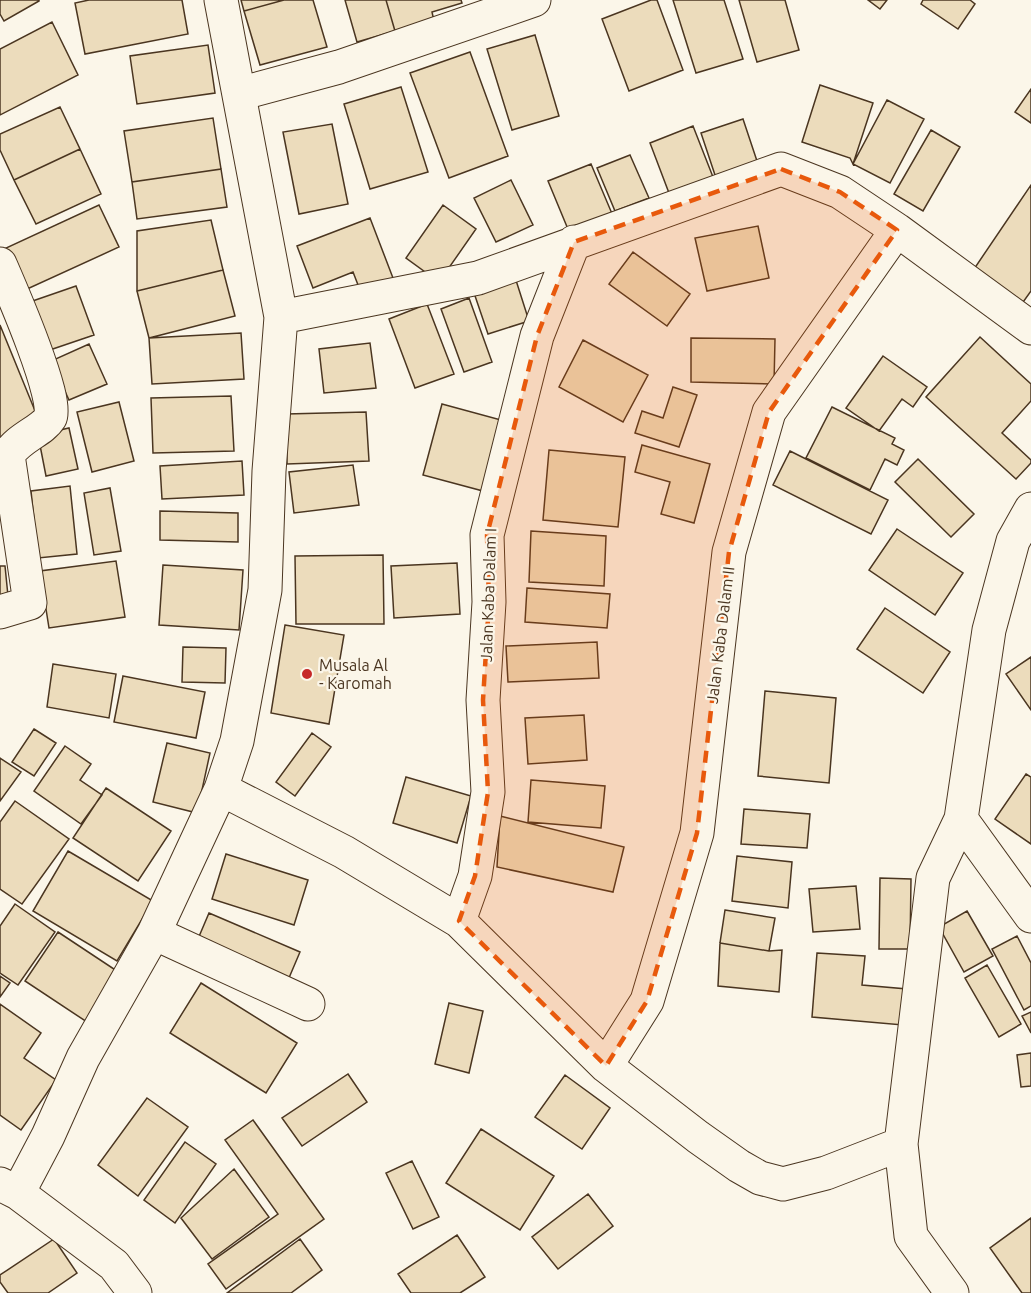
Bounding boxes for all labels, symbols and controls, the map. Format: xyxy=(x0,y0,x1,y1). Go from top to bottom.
street label: Jalan Kaba Dalam I xyxy=(477,528,499,662)
street label: Jalan Kaba Dalam II xyxy=(703,565,737,705)
place label: Musala Al - Karomah xyxy=(319,656,392,692)
marker: Musala Al - Karomah xyxy=(300,667,314,681)

